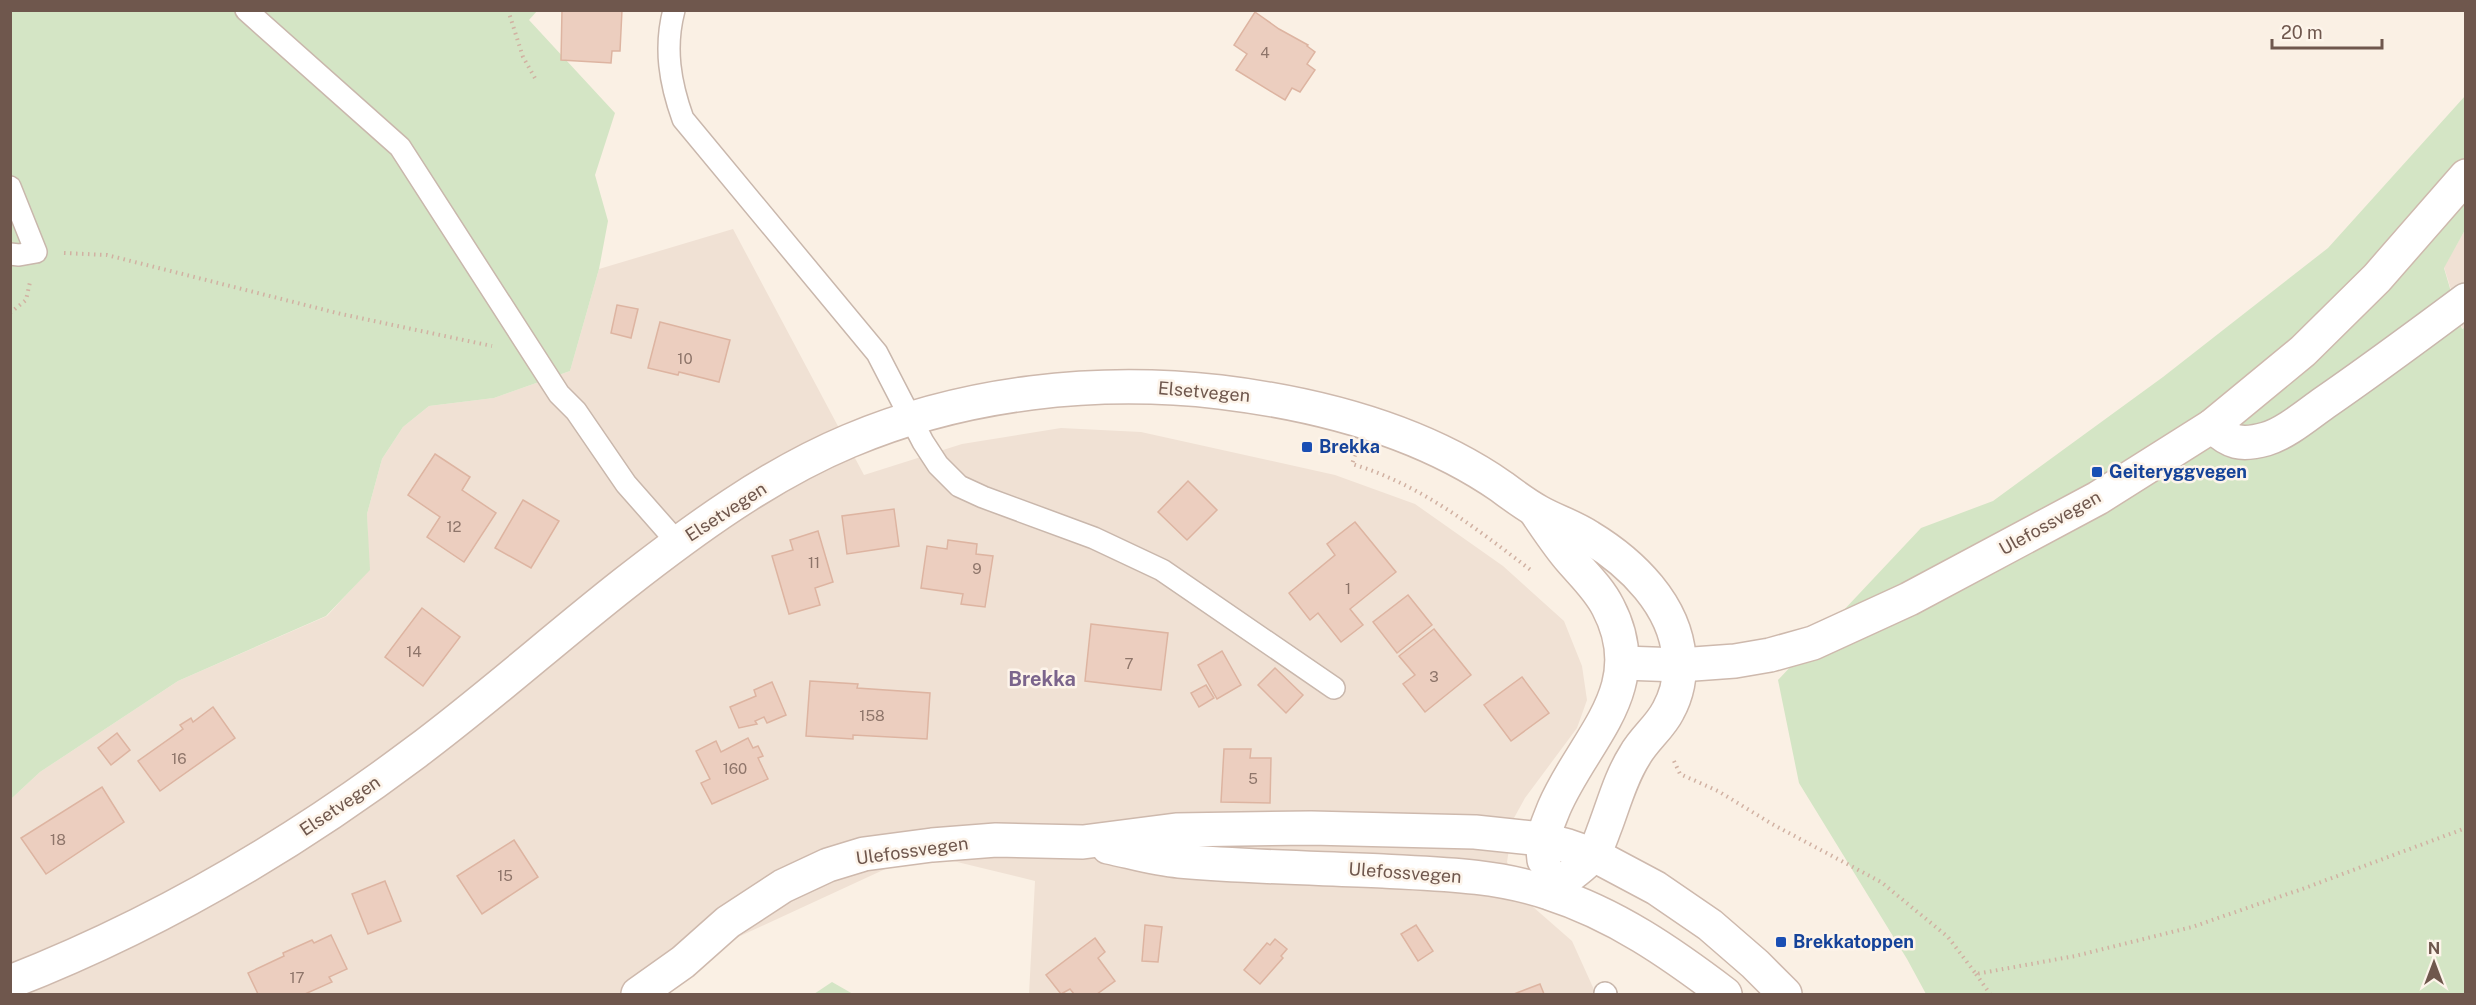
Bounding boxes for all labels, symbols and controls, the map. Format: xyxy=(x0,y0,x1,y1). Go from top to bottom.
scale bar xyxy=(2272,12,2382,50)
text: 20 m xyxy=(2281,22,2323,43)
house number: 4 xyxy=(1260,44,1270,61)
house number: 10 xyxy=(677,350,693,367)
street label: Elsetvegen xyxy=(1157,377,1251,406)
place label: Brekka xyxy=(1319,436,1380,457)
marker: Brekka xyxy=(1300,440,1314,454)
place label: Geiteryggvegen xyxy=(2109,461,2247,482)
marker: Geiteryggvegen xyxy=(2090,465,2104,479)
street label: Elsetvegen xyxy=(681,478,770,546)
street label: Ulefossvegen xyxy=(1995,486,2104,559)
house number: 12 xyxy=(446,518,462,535)
house number: 11 xyxy=(808,554,820,571)
house number: 9 xyxy=(972,560,982,577)
house number: 1 xyxy=(1345,580,1351,597)
house number: 14 xyxy=(406,643,422,660)
house number: 7 xyxy=(1124,655,1134,672)
district label: Brekka xyxy=(1008,667,1076,691)
house number: 3 xyxy=(1429,668,1439,685)
house number: 158 xyxy=(859,707,885,724)
house number: 16 xyxy=(171,750,187,767)
house number: 160 xyxy=(723,760,747,777)
house number: 5 xyxy=(1248,770,1258,787)
street label: Elsetvegen xyxy=(295,771,384,840)
house number: 18 xyxy=(50,831,66,848)
street label: Ulefossvegen xyxy=(854,832,969,869)
street label: Ulefossvegen xyxy=(1348,858,1462,887)
house number: 15 xyxy=(497,867,513,884)
place label: Brekkatoppen xyxy=(1793,931,1914,952)
north arrow xyxy=(2404,933,2464,993)
marker: Brekkatoppen xyxy=(1774,935,1788,949)
text: N xyxy=(2428,939,2440,958)
house number: 17 xyxy=(289,969,305,986)

